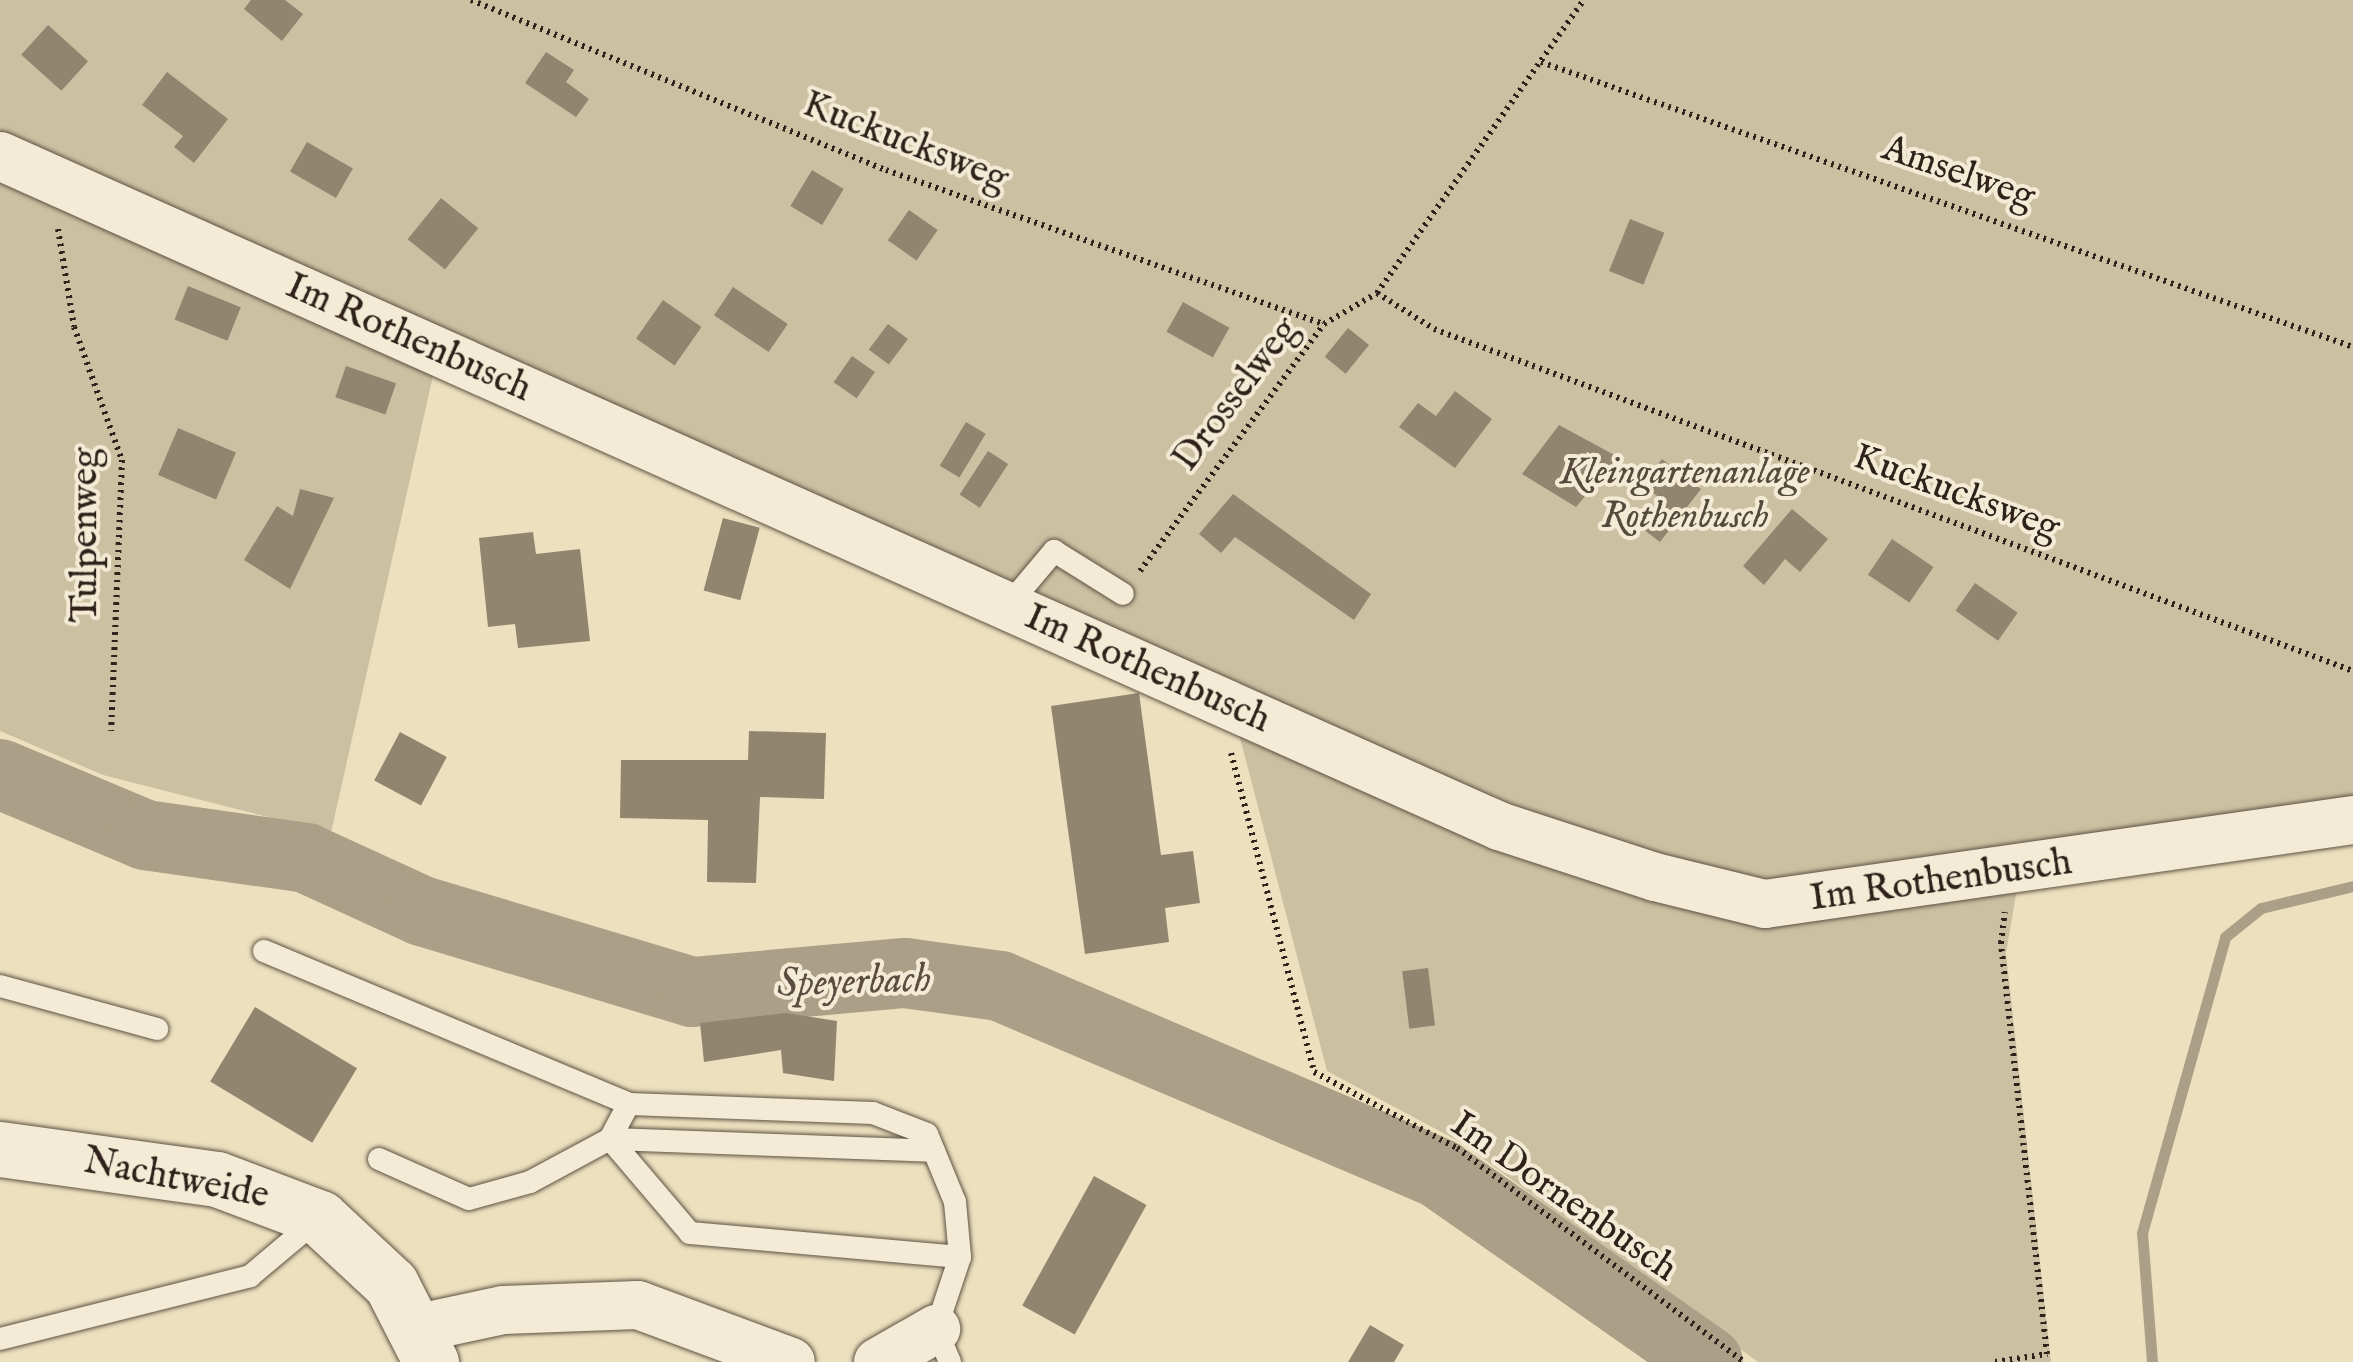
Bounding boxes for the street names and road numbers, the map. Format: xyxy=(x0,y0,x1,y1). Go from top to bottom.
street label: Kuckucksweg xyxy=(796,83,1014,203)
street label: Amselweg xyxy=(1876,127,2040,221)
street label: Im Rothenbusch xyxy=(278,265,538,413)
street label: Drosselweg xyxy=(1164,309,1310,481)
street label: Kuckucksweg xyxy=(1847,436,2065,552)
street label: Tulpenweg xyxy=(64,447,110,623)
street label: Im Rothenbusch xyxy=(1017,596,1277,744)
street label: Im Rothenbusch xyxy=(1807,841,2075,923)
street label: Im Dornenbusch xyxy=(1441,1103,1685,1293)
street label: Nachtweide xyxy=(80,1140,272,1220)

